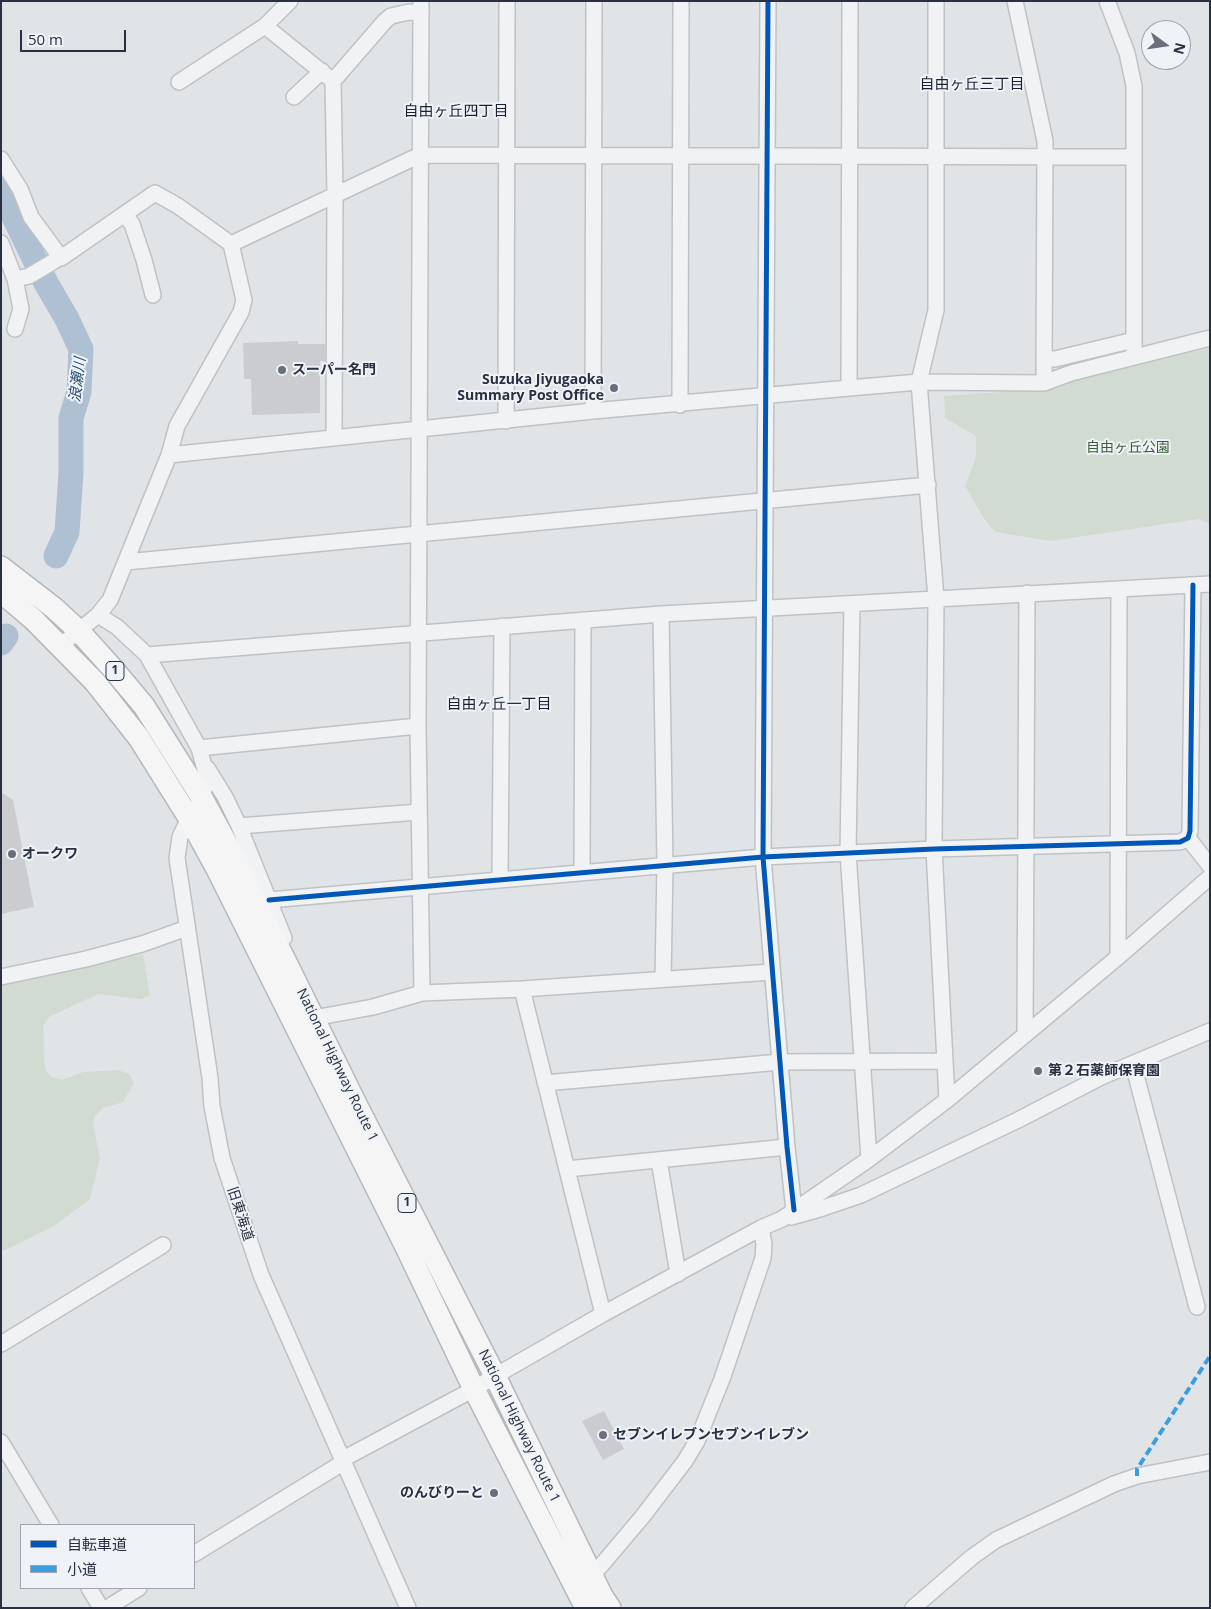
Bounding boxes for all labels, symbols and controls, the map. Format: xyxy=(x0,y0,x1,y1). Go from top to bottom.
scale bar xyxy=(22,20,129,52)
north arrow xyxy=(1141,20,1191,70)
text: 50 m xyxy=(28,29,63,49)
text: N xyxy=(1169,41,1191,56)
district label: 自由ヶ丘三丁目 xyxy=(920,76,1024,94)
district label: 自由ヶ丘四丁目 xyxy=(404,103,508,121)
water label: 浪瀬川 xyxy=(66,357,90,403)
place label: スーパー名門 xyxy=(292,362,376,378)
marker: スーパー名門 xyxy=(276,364,288,376)
place label: Suzuka Jiyugaoka Summary Post Office xyxy=(457,372,604,404)
marker: Suzuka Jiyugaoka Summary Post Office xyxy=(608,382,620,394)
park label: 自由ヶ丘公園 xyxy=(1086,440,1170,456)
road number: 1 xyxy=(106,661,124,680)
district label: 自由ヶ丘一丁目 xyxy=(447,696,551,714)
place label: オークワ xyxy=(22,846,78,862)
marker: オークワ xyxy=(6,848,18,860)
street label: National Highway Route 1 xyxy=(293,986,381,1144)
place label: 第２石薬師保育園 xyxy=(1048,1063,1160,1079)
marker: 第２石薬師保育園 xyxy=(1032,1065,1044,1077)
street label: 旧東海道 xyxy=(223,1185,257,1243)
road number: 1 xyxy=(398,1194,416,1212)
street label: National Highway Route 1 xyxy=(475,1347,563,1505)
place label: セブンイレブンセブンイレブン xyxy=(613,1427,809,1443)
marker: セブンイレブンセブンイレブン xyxy=(597,1429,609,1441)
place label: のんびりーと xyxy=(400,1485,484,1501)
marker: のんびりーと xyxy=(488,1487,500,1499)
legend xyxy=(20,1524,195,1589)
text: 自転車道 xyxy=(67,1534,127,1554)
text: 小道 xyxy=(67,1559,97,1579)

